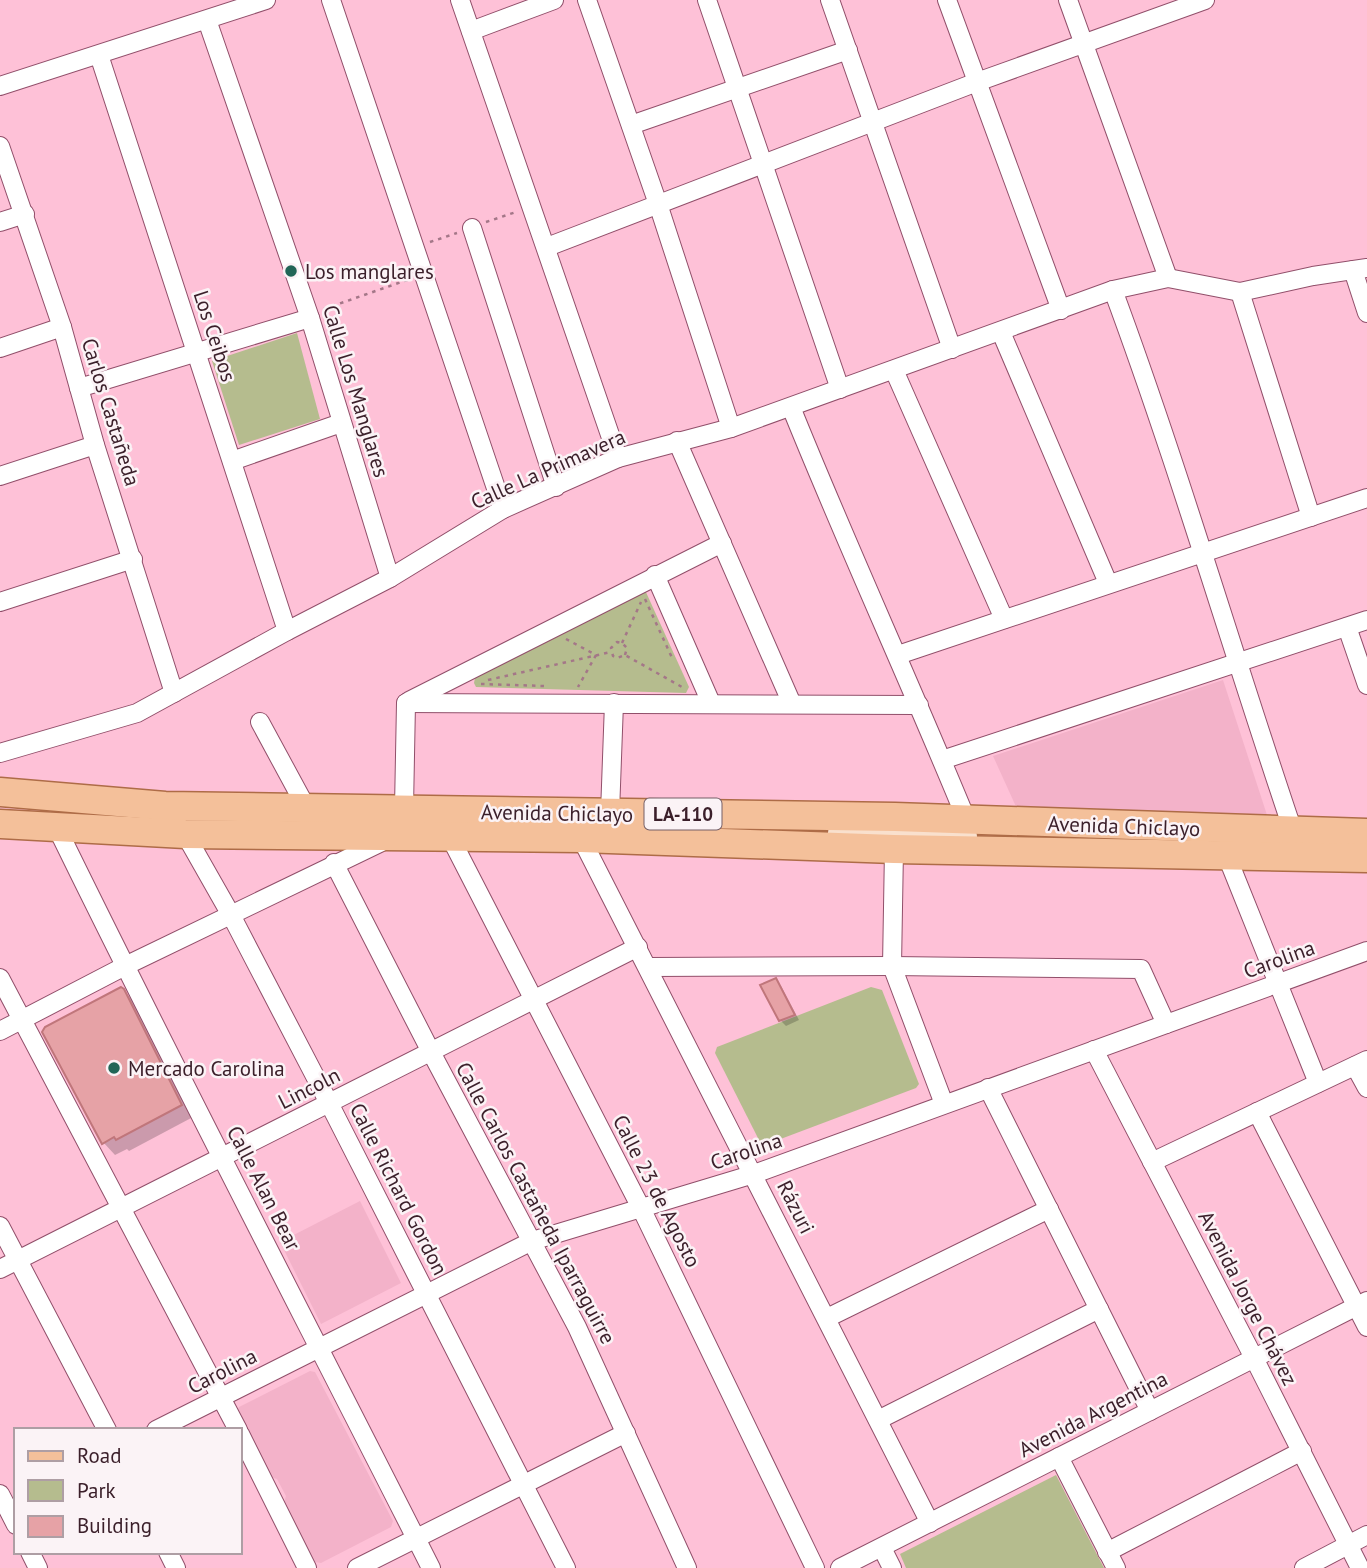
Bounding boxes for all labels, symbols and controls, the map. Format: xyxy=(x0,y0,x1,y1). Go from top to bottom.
place label: Los manglares xyxy=(305,258,434,285)
marker: Los manglares xyxy=(283,263,299,279)
street label: Los Ceibos xyxy=(188,287,242,385)
street label: Calle Los Manglares xyxy=(317,302,395,480)
street label: Carlos Castañeda xyxy=(76,335,146,489)
street label: Calle La Primavera xyxy=(466,423,630,515)
street label: Avenida Chiclayo xyxy=(481,798,633,828)
road number: LA-110 xyxy=(644,799,722,830)
street label: Avenida Chiclayo xyxy=(1047,810,1201,842)
street label: Carolina xyxy=(1240,934,1318,984)
place label: Mercado Carolina xyxy=(128,1055,285,1082)
street label: Calle Carlos Castañeda Iparraguirre xyxy=(450,1057,622,1349)
marker: Mercado Carolina xyxy=(106,1060,122,1076)
street label: Lincoln xyxy=(274,1061,344,1115)
street label: Calle Richard Gordon xyxy=(344,1098,454,1280)
street label: Calle 23 de Agosto xyxy=(607,1110,707,1272)
street label: Calle Alan Bear xyxy=(221,1121,307,1255)
street label: Carolina xyxy=(707,1126,785,1176)
street label: Rázuri xyxy=(771,1176,821,1238)
street label: Avenida Jorge Chávez xyxy=(1192,1206,1304,1390)
street label: Carolina xyxy=(183,1342,261,1400)
street label: Avenida Argentina xyxy=(1014,1365,1172,1463)
legend xyxy=(14,1428,242,1554)
text: Road xyxy=(77,1442,121,1469)
text: Park xyxy=(77,1477,116,1504)
text: Building xyxy=(77,1512,152,1539)

